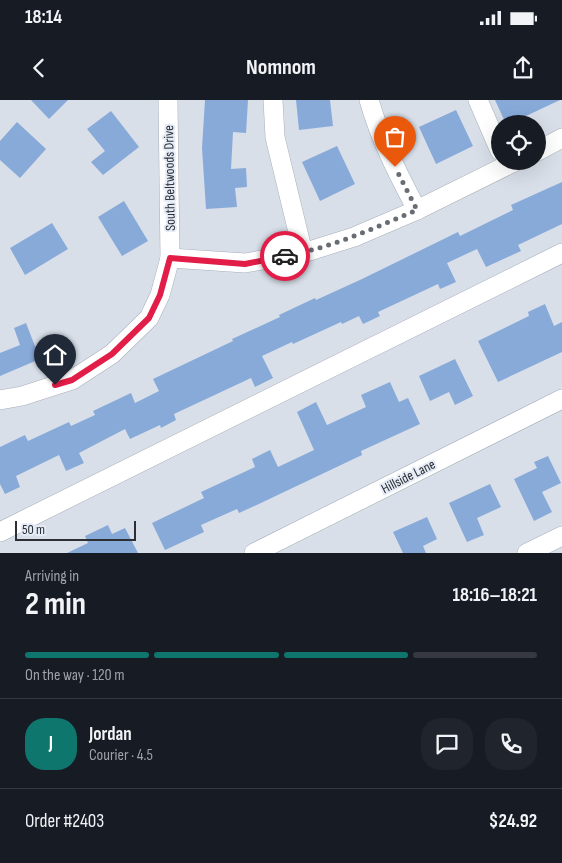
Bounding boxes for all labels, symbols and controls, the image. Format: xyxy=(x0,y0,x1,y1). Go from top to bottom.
text: 18:14 xyxy=(25,6,62,29)
icon: back xyxy=(25,54,53,82)
text: Nomnom xyxy=(246,54,316,81)
icon: share xyxy=(509,54,537,82)
map controls xyxy=(491,115,546,170)
button: locate xyxy=(491,115,546,170)
pin xyxy=(374,116,416,167)
icon: bag xyxy=(381,123,409,151)
street label: South Beltwoods Drive xyxy=(160,125,179,231)
courier xyxy=(260,231,310,281)
icon: car xyxy=(271,242,299,270)
pin xyxy=(34,334,76,385)
icon: home xyxy=(41,341,69,369)
street label: Hillside Lane xyxy=(378,456,438,497)
scale bar xyxy=(15,518,136,541)
text: 50 m xyxy=(22,521,45,538)
text: Arriving in xyxy=(25,567,79,586)
text: 18:16–18:21 xyxy=(452,584,537,607)
text: 2 min xyxy=(25,585,86,624)
text: On the way · 120 m xyxy=(25,666,124,685)
button: chat xyxy=(421,718,473,770)
button: phone xyxy=(485,718,537,770)
text: Jordan xyxy=(89,723,132,746)
text: J xyxy=(49,732,53,755)
text: Courier · 4.5 xyxy=(89,746,153,765)
text: Order #2403 xyxy=(25,810,104,833)
text: $24.92 xyxy=(489,810,537,833)

